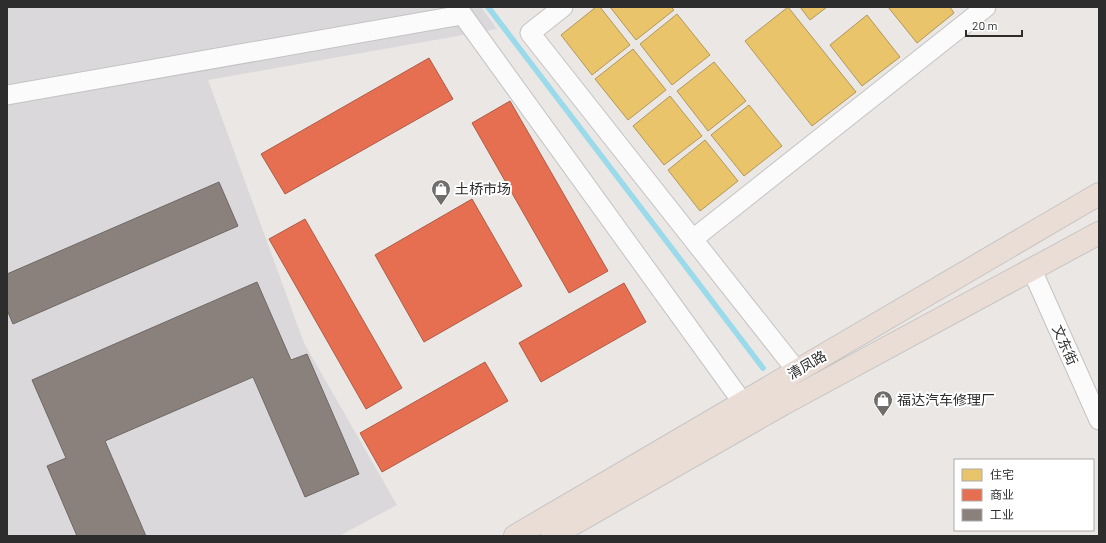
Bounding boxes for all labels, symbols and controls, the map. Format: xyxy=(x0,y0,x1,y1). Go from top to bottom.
scale bar xyxy=(966,12,1022,38)
text: 20 m xyxy=(972,18,998,32)
shop icon: 土桥市场 xyxy=(430,178,452,206)
place label: 土桥市场 xyxy=(455,180,511,197)
street label: 文东街 xyxy=(1049,322,1082,367)
street label: 清凤路 xyxy=(784,347,829,382)
shop icon: 福达汽车修理厂 xyxy=(872,389,894,417)
place label: 福达汽车修理厂 xyxy=(897,391,995,408)
legend xyxy=(954,459,1094,531)
text: 住宅 xyxy=(990,467,1014,481)
text: 商业 xyxy=(990,487,1014,501)
text: 工业 xyxy=(990,507,1014,521)

